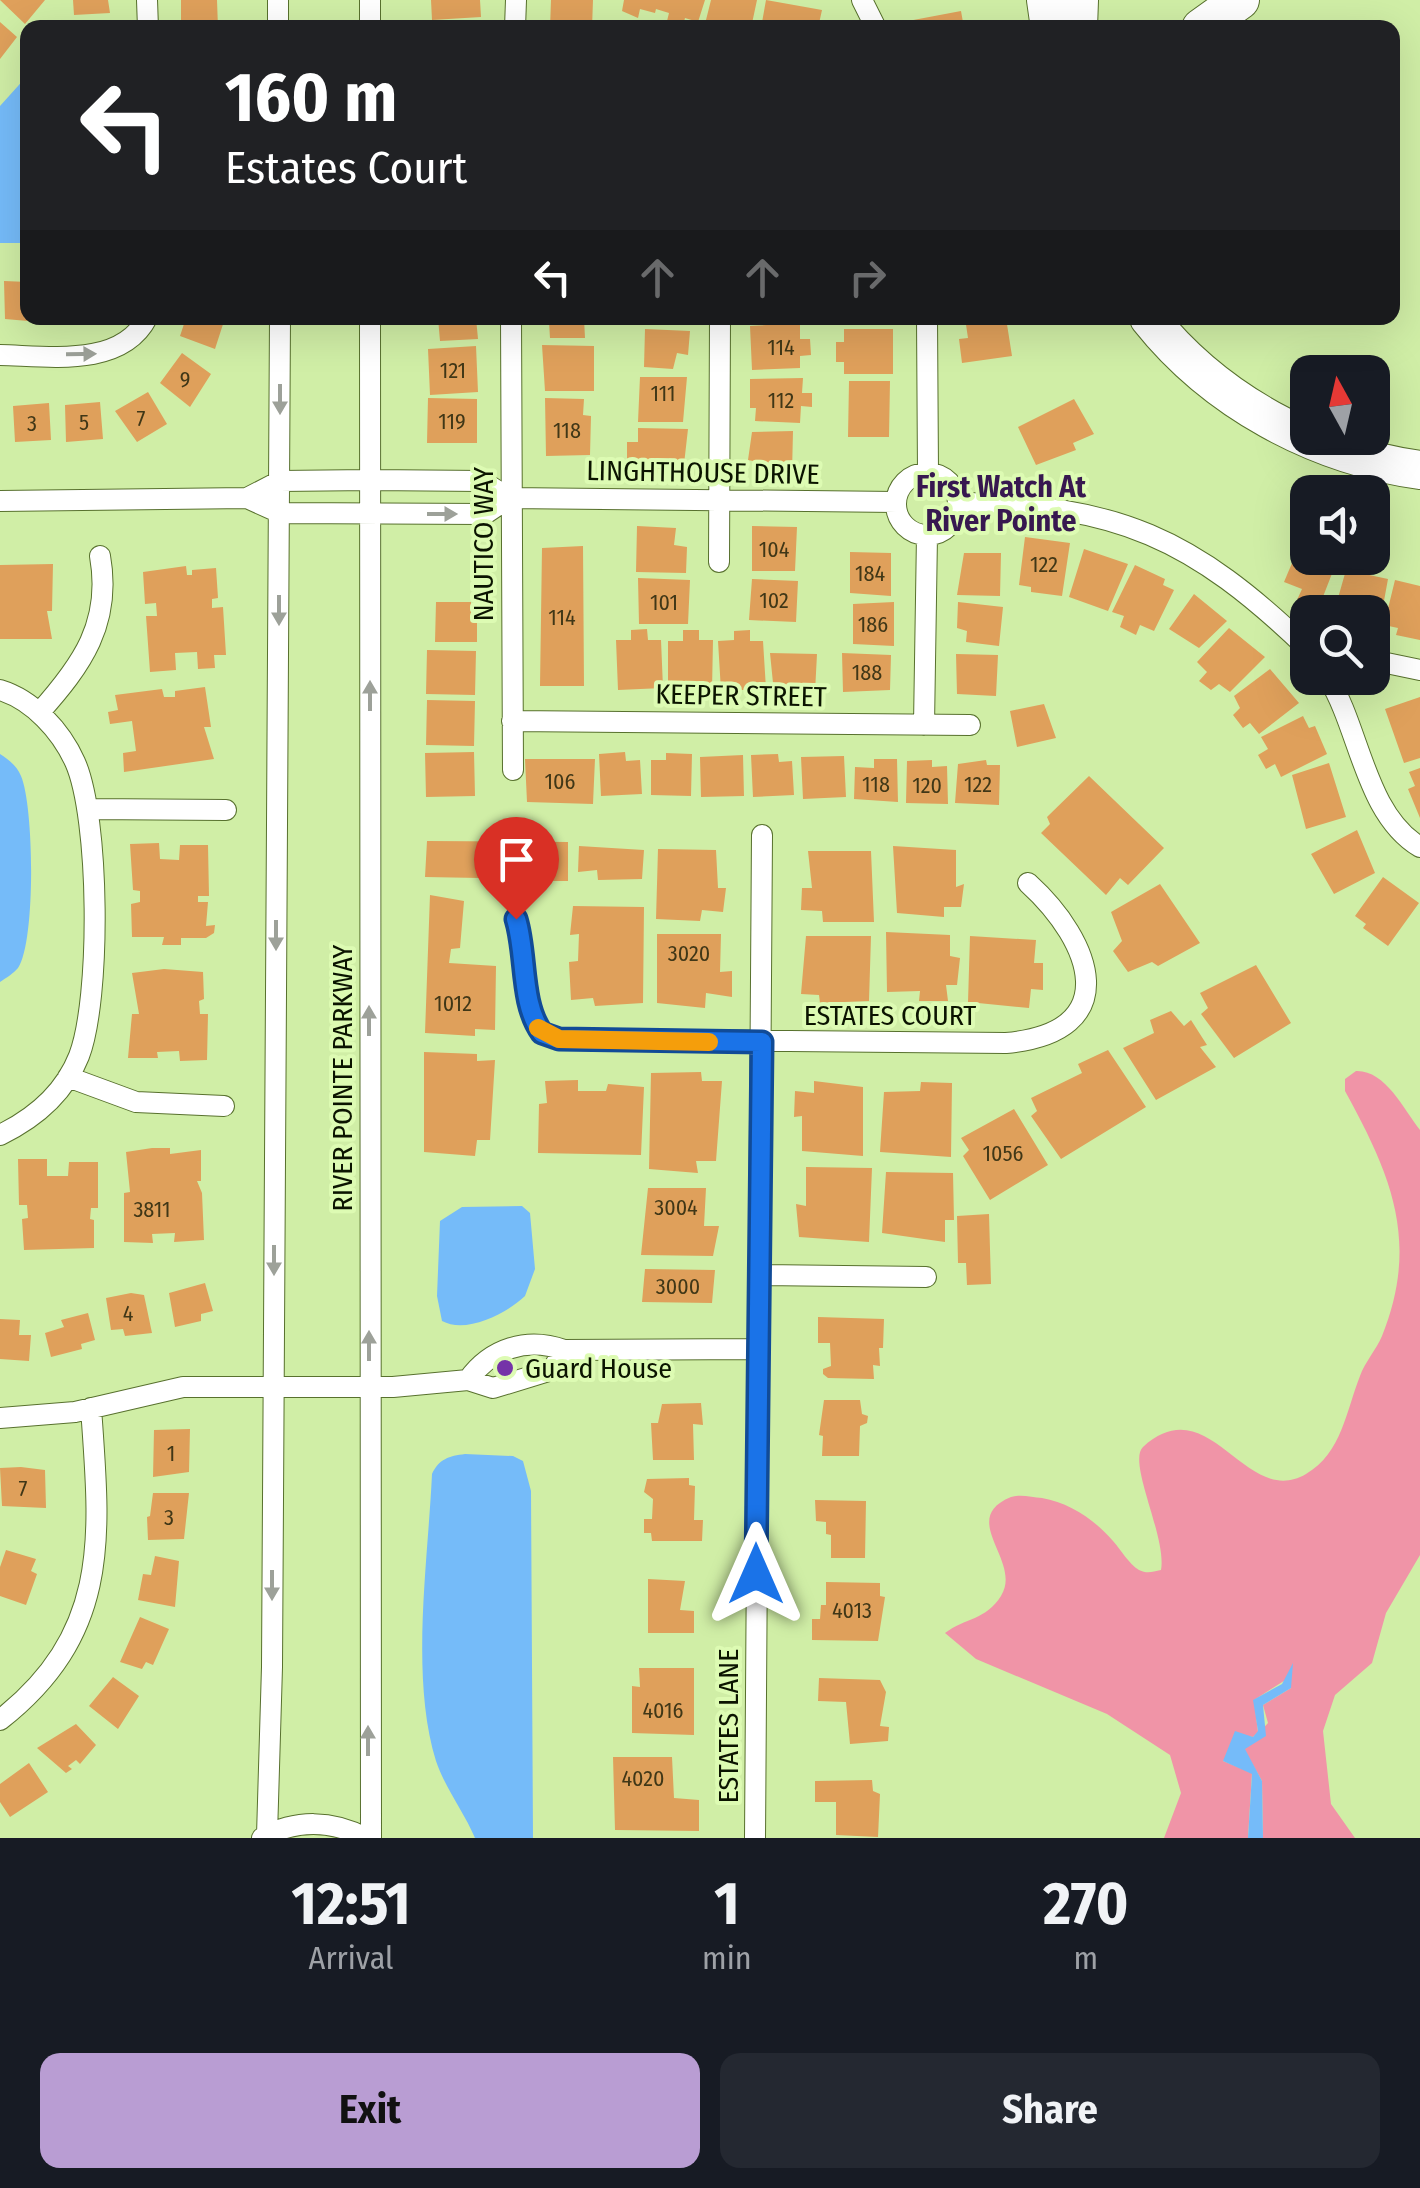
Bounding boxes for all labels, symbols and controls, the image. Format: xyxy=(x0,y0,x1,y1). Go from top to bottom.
text: 160 m xyxy=(225,56,397,140)
icon: left xyxy=(60,60,190,190)
text: Estates Court xyxy=(225,141,467,195)
icon: left xyxy=(525,250,580,305)
icon: ahead xyxy=(630,250,685,305)
icon: ahead xyxy=(735,250,790,305)
icon: right xyxy=(840,250,895,305)
house number: 114 xyxy=(767,334,795,361)
one-way arrow xyxy=(65,345,97,361)
north arrow xyxy=(1290,355,1390,455)
map controls xyxy=(1290,355,1390,695)
house number: 121 xyxy=(440,357,466,384)
house number: 9 xyxy=(180,366,190,393)
house number: 111 xyxy=(650,380,676,407)
one-way arrow xyxy=(272,384,288,416)
house number: 112 xyxy=(768,387,794,414)
house number: 7 xyxy=(137,405,146,432)
house number: 119 xyxy=(438,408,466,435)
house number: 5 xyxy=(79,409,89,436)
house number: 3 xyxy=(27,410,37,437)
house number: 118 xyxy=(553,417,581,444)
street label: LINGHTHOUSE DRIVE xyxy=(586,454,820,491)
street label: NAUTICO WAY xyxy=(467,467,500,621)
district label: First Watch At River Pointe xyxy=(916,469,1086,539)
button: sound xyxy=(1290,475,1390,575)
one-way arrow xyxy=(426,506,458,522)
house number: 104 xyxy=(759,536,790,563)
house number: 122 xyxy=(1030,551,1058,578)
house number: 184 xyxy=(855,560,885,587)
house number: 102 xyxy=(759,587,789,614)
house number: 101 xyxy=(650,589,678,616)
one-way arrow xyxy=(271,595,287,627)
button: search xyxy=(1290,595,1390,695)
house number: 114 xyxy=(548,604,576,631)
house number: 186 xyxy=(858,611,888,638)
house number: 188 xyxy=(852,659,882,686)
street label: KEEPER STREET xyxy=(655,678,827,713)
one-way arrow xyxy=(362,679,378,711)
house number: 106 xyxy=(545,768,576,795)
house number: 118 xyxy=(862,771,890,798)
house number: 122 xyxy=(964,771,992,798)
house number: 120 xyxy=(912,772,942,799)
pin xyxy=(474,817,559,920)
icon: arrive xyxy=(489,832,544,887)
one-way arrow xyxy=(268,920,284,952)
house number: 3020 xyxy=(668,940,710,967)
street label: RIVER POINTE PARKWAY xyxy=(326,944,359,1212)
house number: 1012 xyxy=(434,990,472,1017)
street label: ESTATES COURT xyxy=(804,999,976,1032)
one-way arrow xyxy=(361,1004,377,1036)
house number: 1056 xyxy=(982,1140,1024,1167)
house number: 3004 xyxy=(654,1194,698,1221)
house number: 3811 xyxy=(133,1196,171,1223)
one-way arrow xyxy=(266,1245,282,1277)
house number: 3000 xyxy=(656,1273,700,1300)
house number: 4 xyxy=(123,1300,134,1327)
one-way arrow xyxy=(361,1329,377,1361)
place label: Guard House xyxy=(525,1352,672,1385)
marker: Guard House xyxy=(494,1357,516,1379)
house number: 1 xyxy=(167,1440,175,1467)
house number: 7 xyxy=(19,1475,28,1502)
house number: 3 xyxy=(164,1504,174,1531)
position arrow xyxy=(704,1522,808,1626)
one-way arrow xyxy=(264,1570,280,1602)
house number: 4013 xyxy=(832,1597,872,1624)
street label: ESTATES LANE xyxy=(712,1649,745,1803)
house number: 4016 xyxy=(642,1697,684,1724)
one-way arrow xyxy=(360,1724,376,1756)
house number: 4020 xyxy=(621,1765,665,1792)
text: 12:51 xyxy=(292,1868,411,1940)
text: 1 xyxy=(714,1868,740,1940)
text: 270 xyxy=(1043,1868,1128,1940)
text: Arrival xyxy=(309,1939,393,1977)
text: min xyxy=(702,1939,752,1977)
text: m xyxy=(1074,1939,1098,1977)
button: Exit xyxy=(40,2053,700,2168)
button: Share xyxy=(720,2053,1380,2168)

